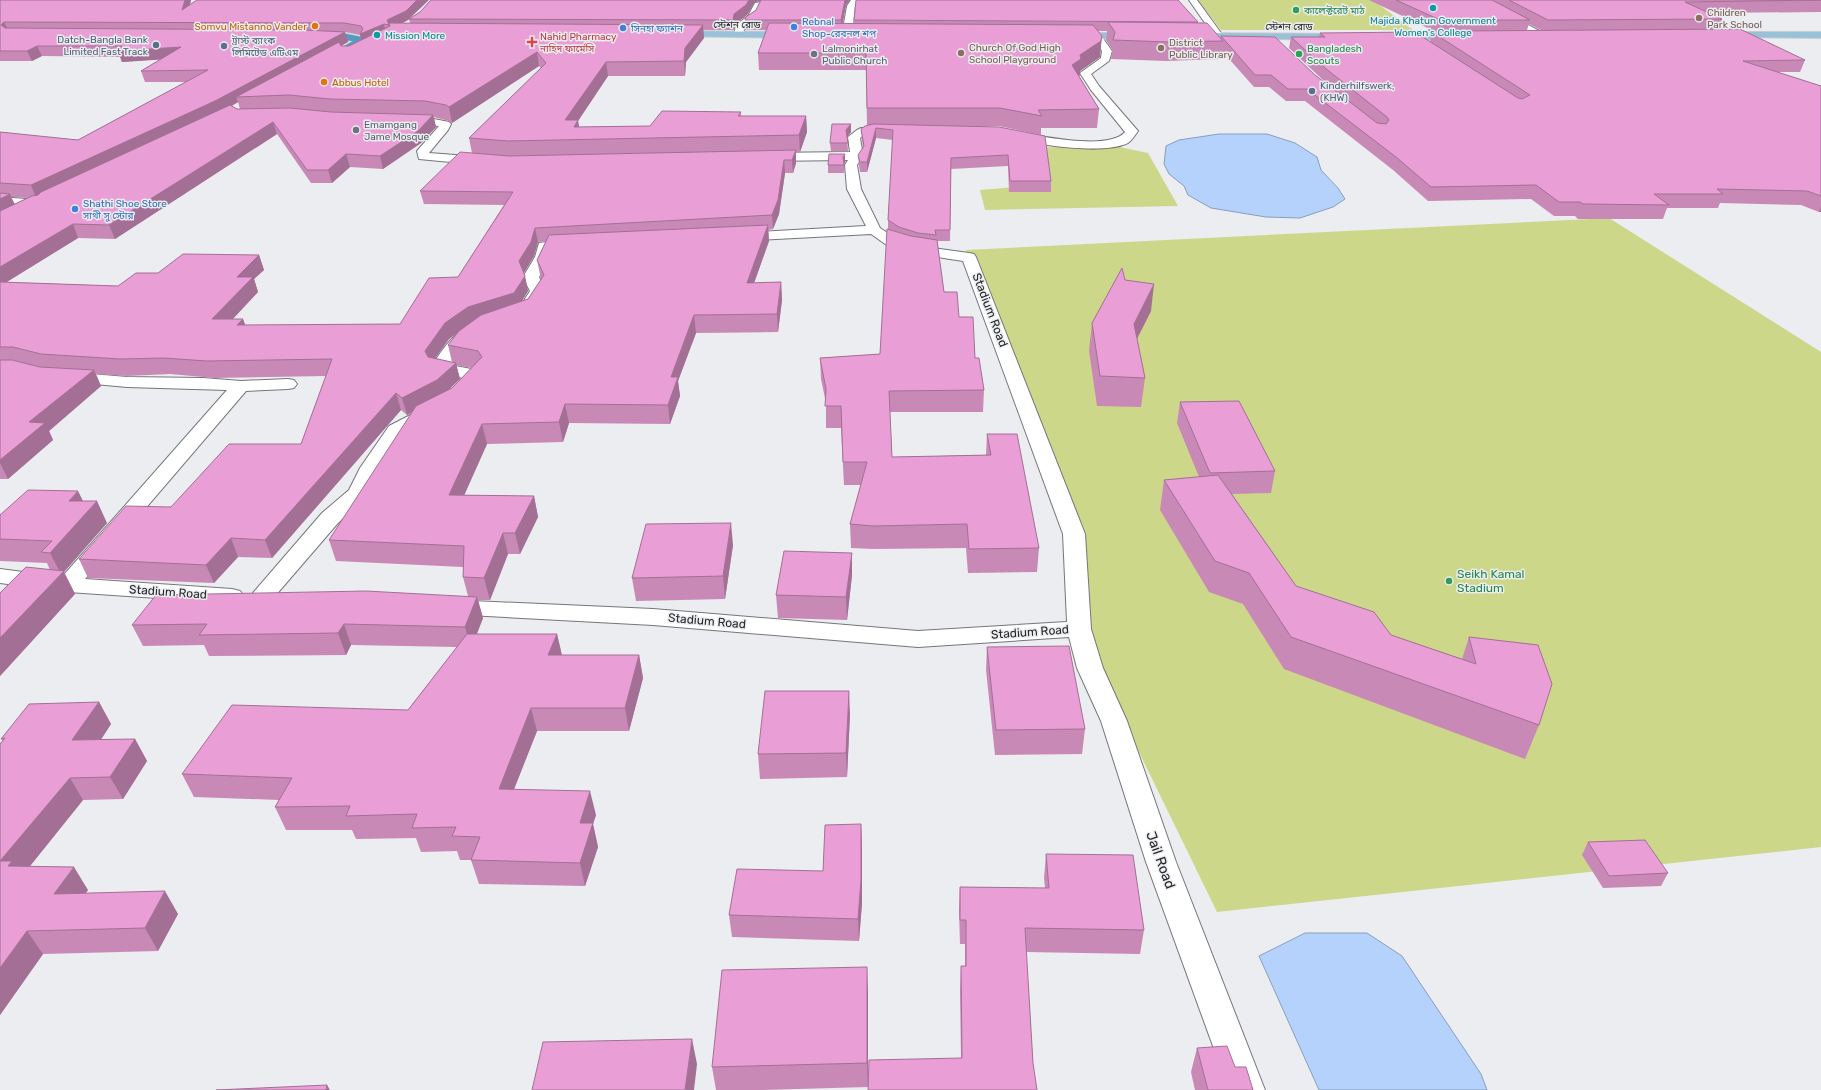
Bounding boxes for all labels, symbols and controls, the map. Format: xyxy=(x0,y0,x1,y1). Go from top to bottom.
marker: Majida Khatun Government Women's College xyxy=(1428,3,1438,13)
marker: কালেক্টরেট মাঠ xyxy=(1291,5,1301,15)
place label: কালেক্টরেট মাঠ xyxy=(1303,5,1365,17)
place label: Children Park School xyxy=(1707,7,1762,31)
marker: Children Park School xyxy=(1694,13,1704,23)
place label: Majida Khatun Government Women's College xyxy=(1370,15,1496,39)
place label: Rebnal Shop-রেবনল শপ xyxy=(802,16,877,40)
street label: স্টেশন রোড xyxy=(713,19,762,31)
place label: Somvu Mistanno Vander xyxy=(194,21,307,33)
marker: Somvu Mistanno Vander xyxy=(310,21,320,31)
street label: স্টেশন রোড xyxy=(1265,21,1314,33)
marker: Rebnal Shop-রেবনল শপ xyxy=(789,22,799,32)
marker: সিনহা ফ্যাশন xyxy=(618,23,628,33)
place label: সিনহা ফ্যাশন xyxy=(630,23,684,35)
marker: Mission More xyxy=(372,30,382,40)
place label: Mission More xyxy=(385,30,446,42)
place label: Nahid Pharmacy নাহিদ ফার্মেসি xyxy=(539,31,617,55)
place label: Datch-Bangla Bank Limited Fast Track xyxy=(57,34,149,58)
place label: ট্রাস্ট ব্যাংক লিমিটেড এটিএম xyxy=(231,35,299,59)
marker: Nahid Pharmacy নাহিদ ফার্মেসি xyxy=(527,37,537,47)
place label: District Public Library xyxy=(1169,37,1233,61)
marker: Datch-Bangla Bank Limited Fast Track xyxy=(151,40,161,50)
marker: ট্রাস্ট ব্যাংক লিমিটেড এটিএম xyxy=(219,41,229,51)
place label: Church Of God High School Playground xyxy=(969,42,1061,66)
place label: Lalmonirhat Public Church xyxy=(822,43,887,67)
marker: District Public Library xyxy=(1156,43,1166,53)
place label: Bangladesh Scouts xyxy=(1307,43,1362,67)
marker: Church Of God High School Playground xyxy=(956,48,966,58)
marker: Lalmonirhat Public Church xyxy=(809,49,819,59)
marker: Bangladesh Scouts xyxy=(1294,49,1304,59)
marker: Abbus Hotel xyxy=(319,77,329,87)
place label: Abbus Hotel xyxy=(332,77,389,89)
place label: Kinderhilfswerk, (KHW) xyxy=(1320,80,1395,104)
marker: Kinderhilfswerk, (KHW) xyxy=(1307,86,1317,96)
place label: Emamgang Jame Mosque xyxy=(364,119,430,143)
marker: Emamgang Jame Mosque xyxy=(351,125,361,135)
place label: Shathi Shoe Store সাথী সু স্টোর xyxy=(82,198,167,222)
marker: Shathi Shoe Store সাথী সু স্টোর xyxy=(70,204,80,214)
street label: Stadium Road xyxy=(969,271,1011,349)
place label: Seikh Kamal Stadium xyxy=(1457,567,1525,595)
marker: Seikh Kamal Stadium xyxy=(1444,576,1454,586)
street label: Stadium Road xyxy=(129,582,207,602)
street label: Stadium Road xyxy=(667,611,747,631)
street label: Stadium Road xyxy=(991,622,1069,642)
street label: Jail Road xyxy=(1142,829,1179,891)

